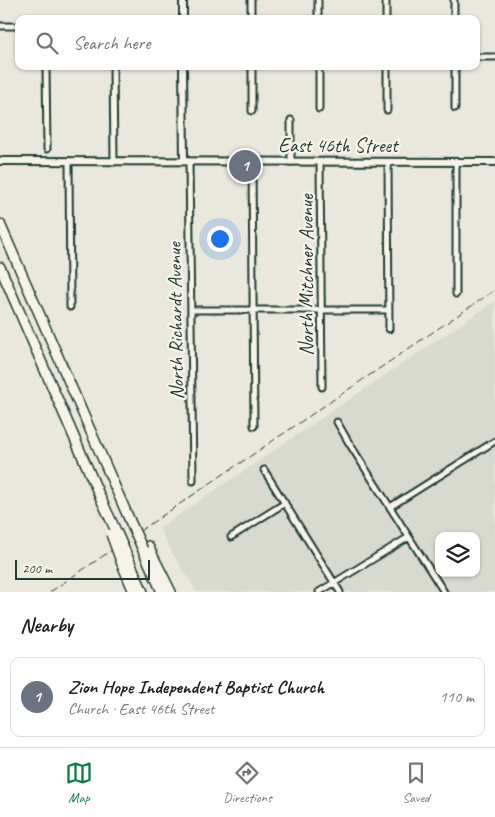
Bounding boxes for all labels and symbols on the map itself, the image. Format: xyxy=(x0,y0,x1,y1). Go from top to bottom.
street label: East 46th Street xyxy=(278,133,400,158)
pin: 1 xyxy=(229,147,261,185)
street label: North Mitchner Avenue xyxy=(294,193,319,356)
your location xyxy=(207,226,233,252)
street label: North Richardt Avenue xyxy=(162,241,189,400)
scale bar xyxy=(15,557,150,580)

